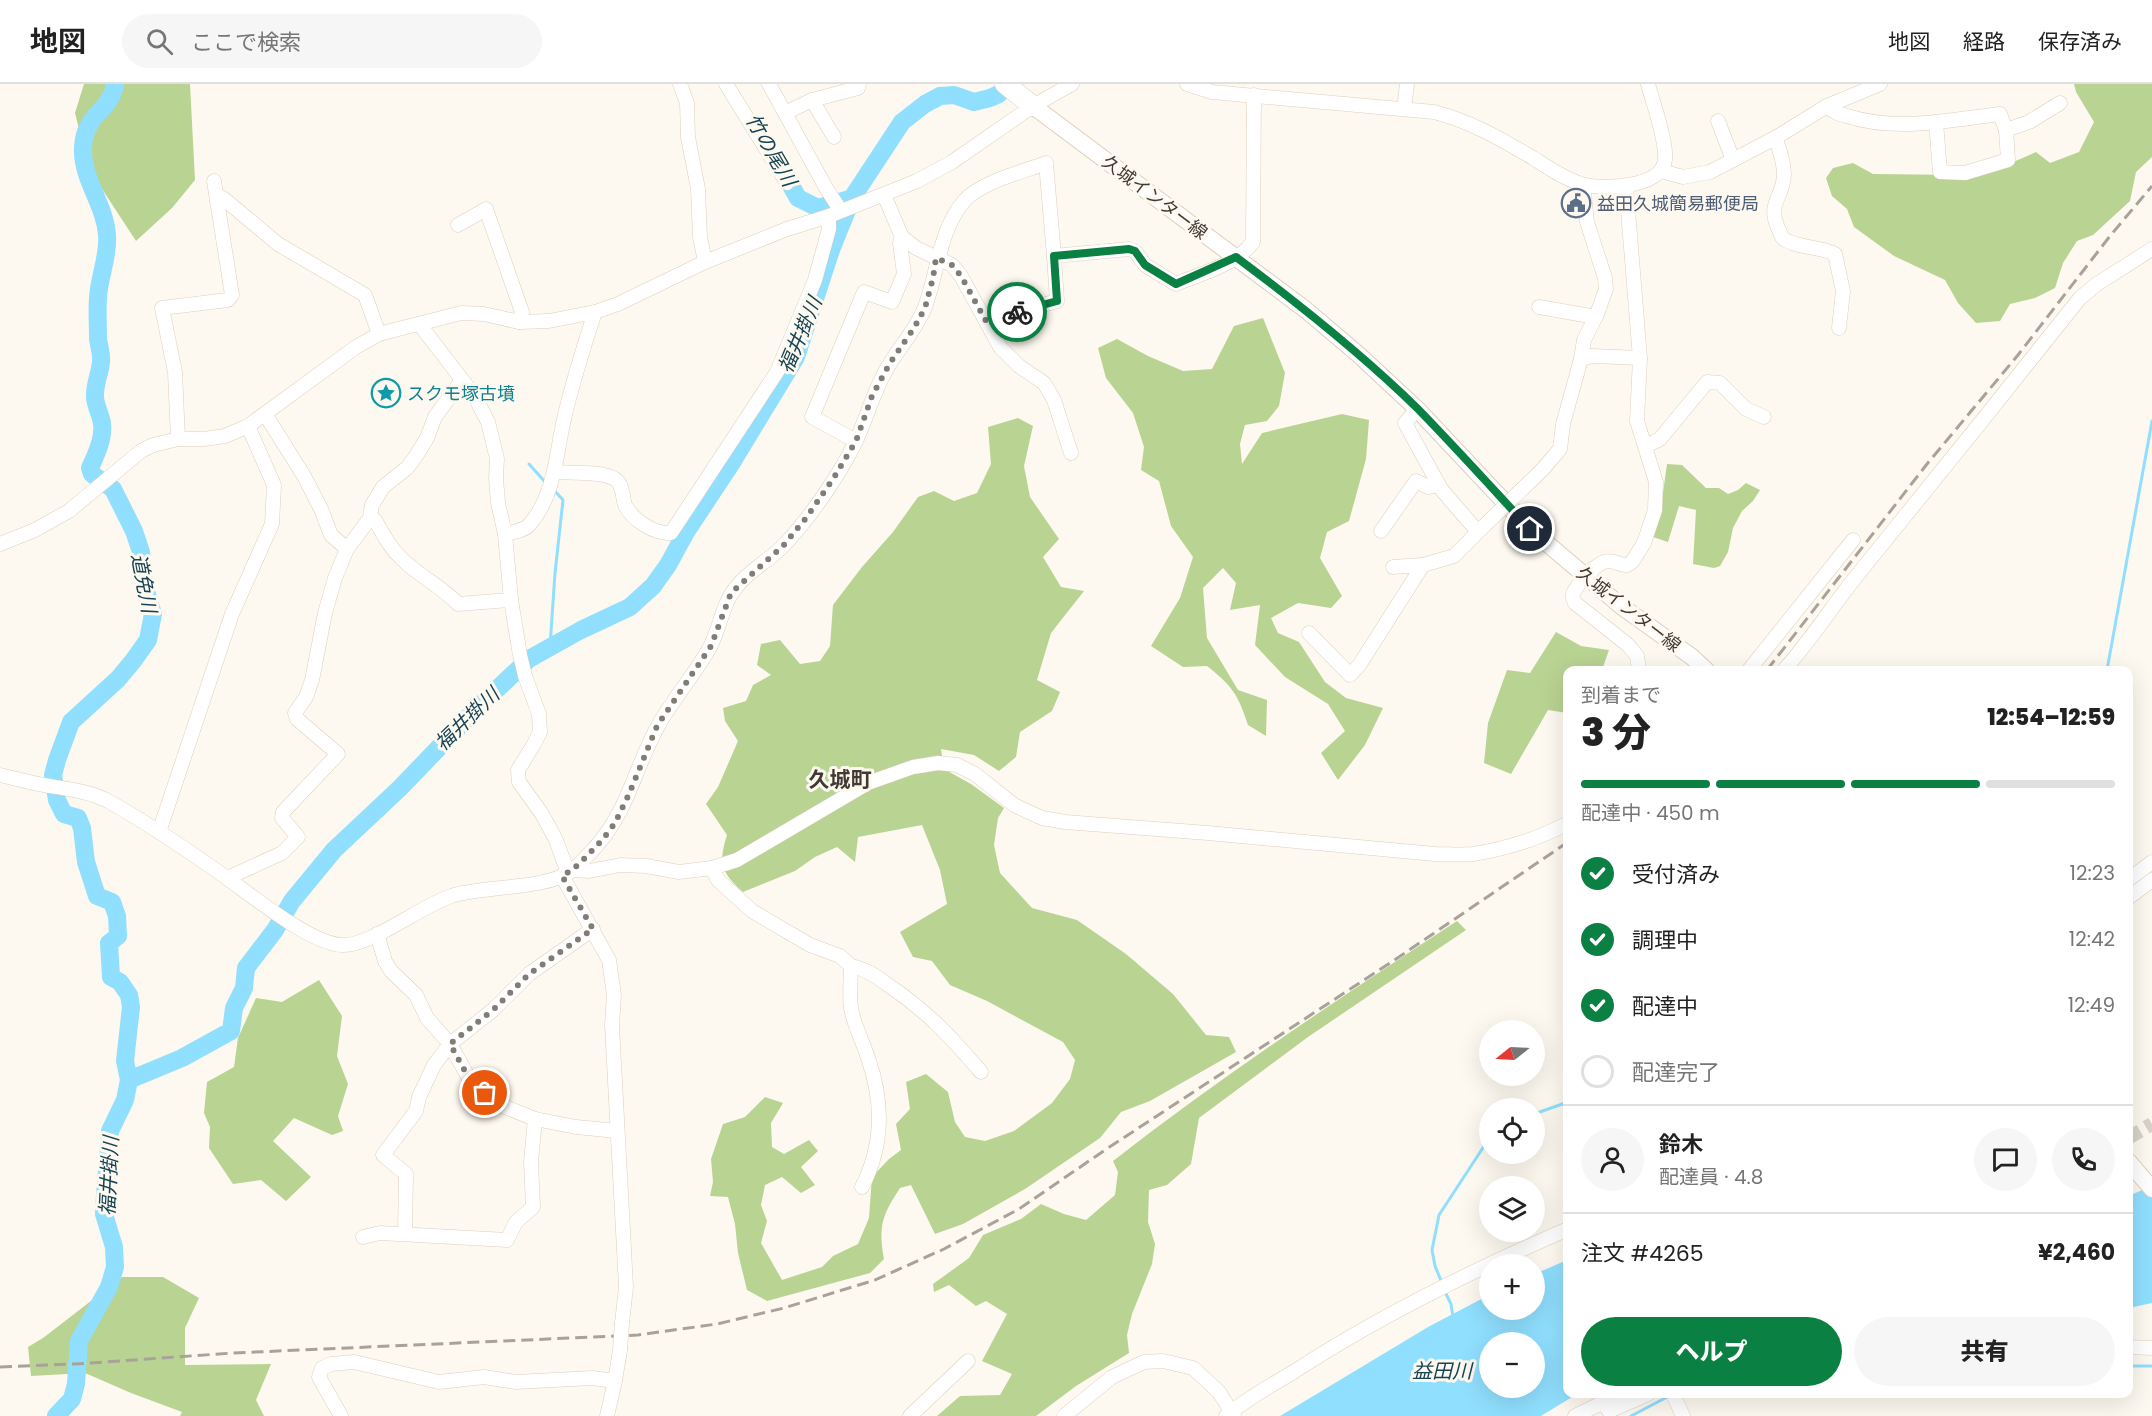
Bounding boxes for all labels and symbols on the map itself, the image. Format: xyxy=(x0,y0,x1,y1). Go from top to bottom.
water label: 竹の尾川 xyxy=(739,108,804,193)
street label: 久城インター線 xyxy=(1097,149,1213,245)
public building icon: 益田久城簡易郵便局 xyxy=(1560,187,1592,219)
place label: 益田久城簡易郵便局 xyxy=(1597,191,1759,216)
courier xyxy=(987,282,1047,342)
water label: 福井掛川 xyxy=(771,291,829,377)
place icon: スクモ塚古墳 xyxy=(370,377,402,409)
place label: スクモ塚古墳 xyxy=(407,381,515,406)
pin xyxy=(1504,503,1555,554)
water label: 道免川 xyxy=(125,551,164,617)
street label: 久城インター線 xyxy=(1572,560,1686,658)
water label: 福井掛川 xyxy=(429,680,507,757)
district label: 久城町 xyxy=(809,765,872,794)
north arrow xyxy=(1479,1020,1545,1086)
pin xyxy=(459,1067,510,1118)
water label: 福井掛川 xyxy=(93,1133,125,1217)
water label: 益田川 xyxy=(1412,1357,1474,1385)

